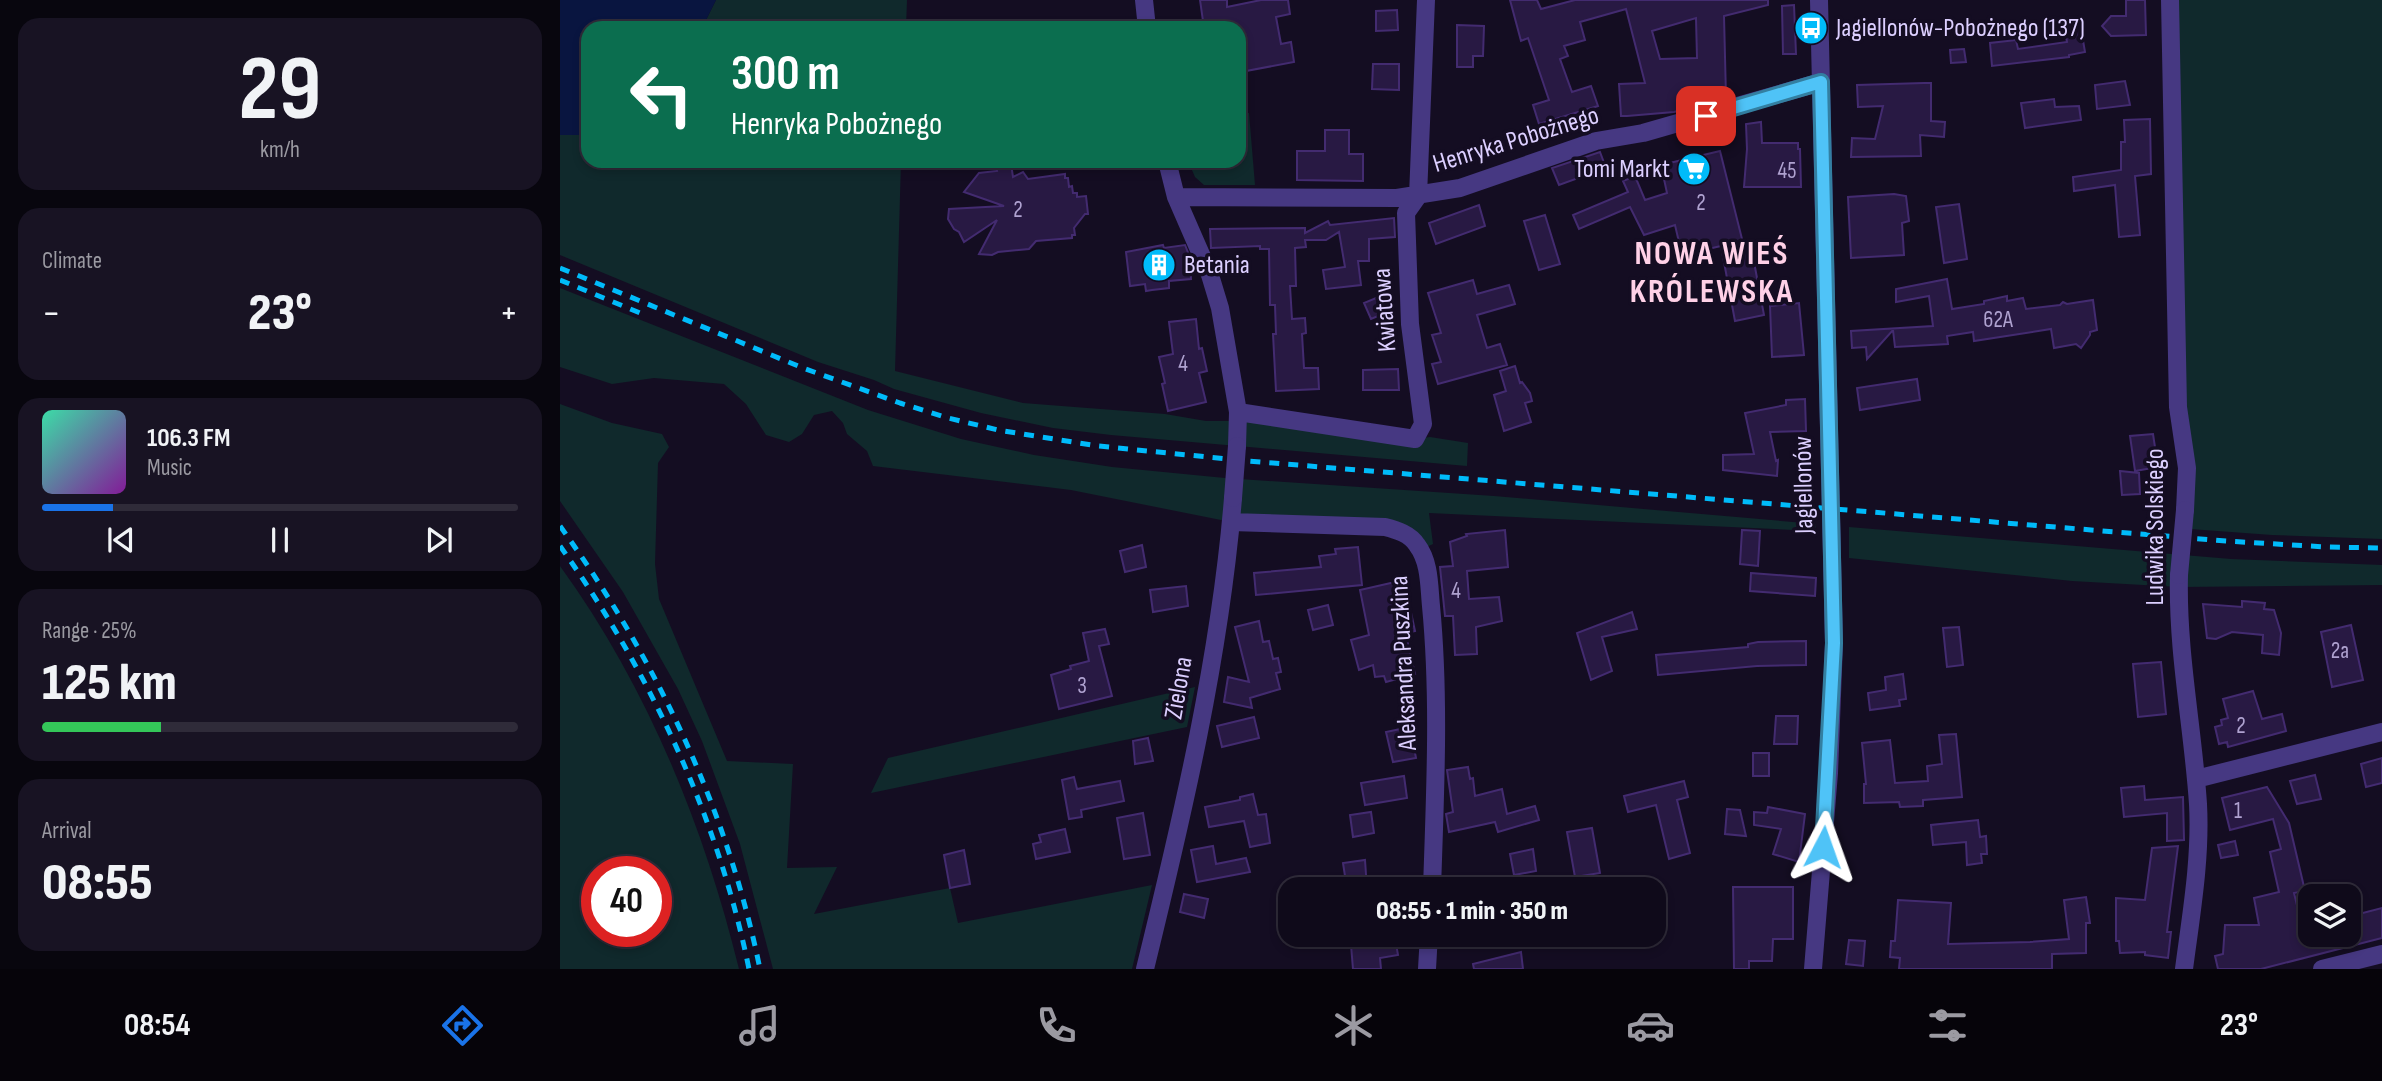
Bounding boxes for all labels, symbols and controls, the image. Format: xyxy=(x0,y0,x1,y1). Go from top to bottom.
bus stop icon: Jagiellonów-Pobożnego (137) xyxy=(1792,9,1830,47)
place label: Jagiellonów-Pobożnego (137) xyxy=(1835,13,2085,44)
text: 29 xyxy=(239,36,322,145)
text: 300 m xyxy=(731,45,840,104)
icon: left xyxy=(616,49,707,140)
pin xyxy=(1676,86,1736,146)
icon: arrive xyxy=(1687,97,1725,135)
street label: Henryka Pobożnego xyxy=(1429,100,1603,180)
text: Henryka Pobożnego xyxy=(731,105,942,144)
text: km/h xyxy=(260,136,300,164)
supermarket icon: Tomi Markt xyxy=(1675,150,1713,188)
place label: Tomi Markt xyxy=(1574,154,1670,185)
house number: 45 xyxy=(1778,157,1796,185)
house number: 2 xyxy=(1696,189,1706,217)
house number: 2 xyxy=(1013,196,1023,224)
district label: NOWA WIEŚ KRÓLEWSKA xyxy=(1630,234,1794,312)
building icon: Betania xyxy=(1140,246,1178,284)
text: Climate xyxy=(42,247,102,275)
place label: Betania xyxy=(1184,250,1250,281)
street label: Kwiatowa xyxy=(1367,267,1403,353)
text: 23° xyxy=(248,282,312,345)
text: − xyxy=(42,291,61,336)
text: + xyxy=(499,291,518,336)
house number: 62A xyxy=(1983,306,2013,334)
house number: 4 xyxy=(1178,350,1188,378)
text: 106.3 FM xyxy=(147,423,230,454)
street label: Jagiellonów xyxy=(1788,435,1820,535)
street label: Ludwika Solskiego xyxy=(2140,448,2171,606)
text: Music xyxy=(147,454,192,482)
icon: previous xyxy=(102,521,140,559)
icon: pause xyxy=(261,521,299,559)
icon: next xyxy=(420,521,458,559)
street label: Aleksandra Puszkina xyxy=(1384,575,1424,752)
house number: 4 xyxy=(1451,577,1461,605)
text: Range · 25% xyxy=(42,617,137,645)
house number: 2a xyxy=(2331,637,2349,665)
text: 125 km xyxy=(42,652,177,715)
street label: Zielona xyxy=(1158,654,1200,722)
house number: 3 xyxy=(1077,672,1087,700)
house number: 2 xyxy=(2236,712,2246,740)
house number: 1 xyxy=(2234,797,2242,825)
position arrow xyxy=(1786,810,1860,884)
text: Arrival xyxy=(42,817,91,845)
text: 08:55 xyxy=(42,852,153,915)
speed limit sign: 40 xyxy=(581,856,672,947)
map controls xyxy=(2298,884,2361,947)
button: layers xyxy=(2298,884,2361,947)
text: 08:55 · 1 min · 350 m xyxy=(1376,896,1568,927)
icon: directions xyxy=(438,1001,487,1050)
icon: music xyxy=(735,1001,784,1050)
icon: phone xyxy=(1032,1001,1081,1050)
icon: climate xyxy=(1329,1001,1378,1050)
icon: car xyxy=(1626,1001,1675,1050)
icon: filters xyxy=(1923,1001,1972,1050)
text: 08:54 xyxy=(124,1006,190,1045)
text: 23° xyxy=(2220,1006,2258,1045)

